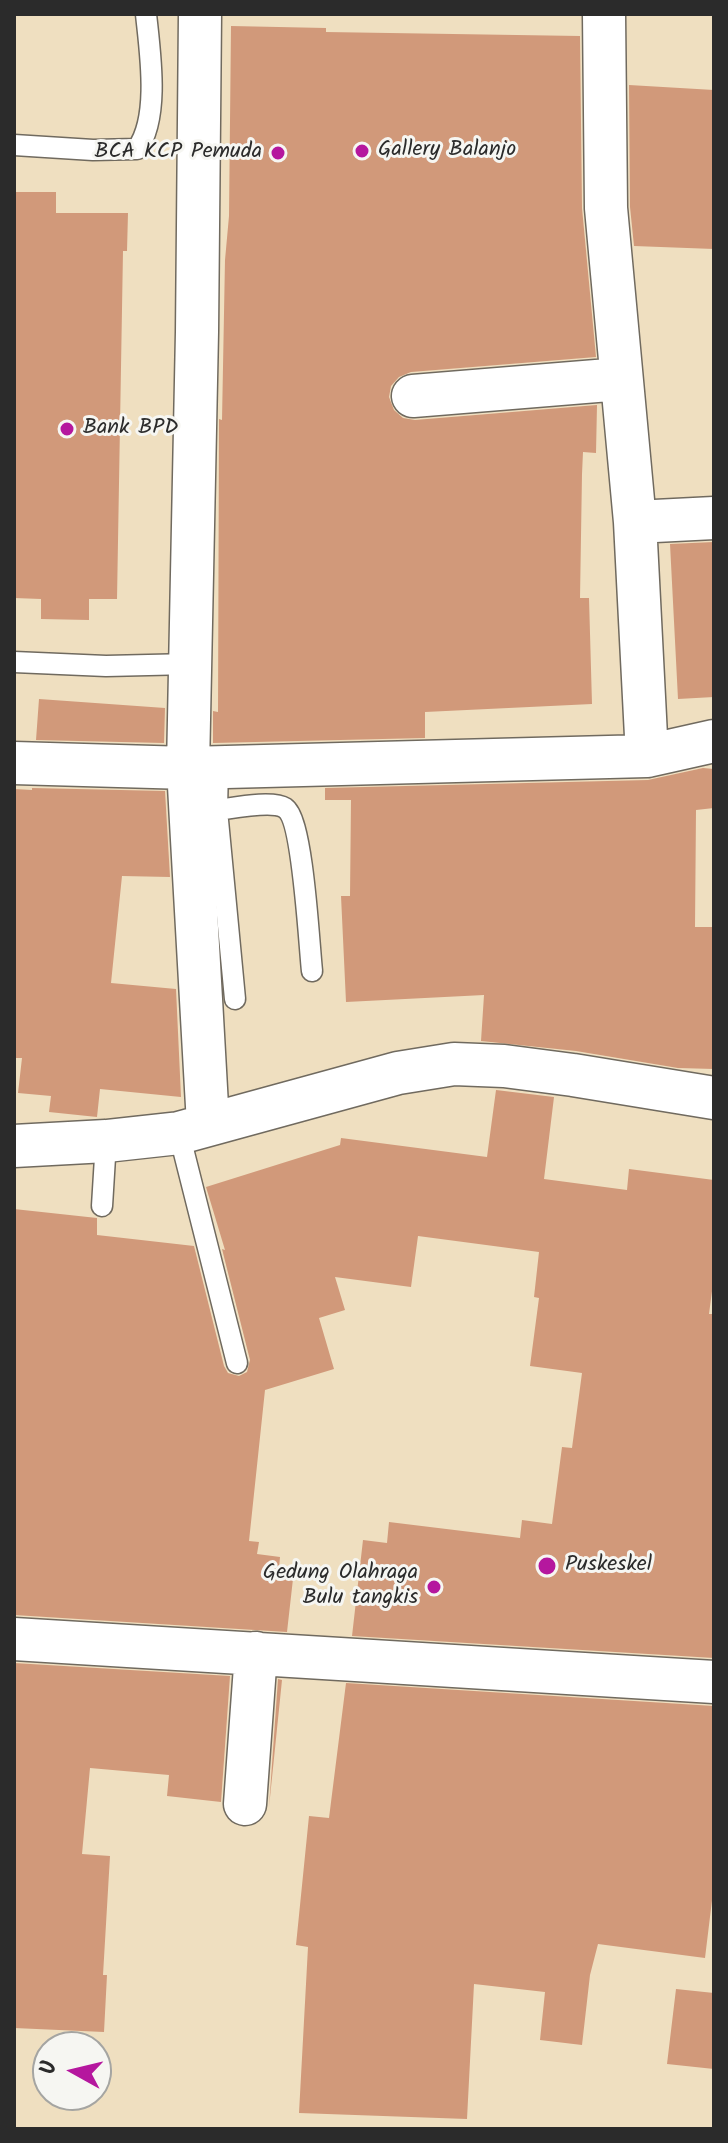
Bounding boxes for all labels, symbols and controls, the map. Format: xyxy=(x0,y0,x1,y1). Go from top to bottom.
place label: Gallery Balanjo xyxy=(378,138,516,164)
place label: BCA KCP Pemuda xyxy=(94,140,262,166)
marker: Gallery Balanjo xyxy=(353,142,371,160)
marker: BCA KCP Pemuda xyxy=(269,144,287,162)
place label: Bank BPD xyxy=(83,416,178,442)
marker: Bank BPD xyxy=(58,420,76,438)
place label: Puskeskel xyxy=(565,1553,652,1579)
marker: Puskeskel xyxy=(536,1555,558,1577)
place label: Gedung Olahraga Bulu tangkis xyxy=(263,1561,418,1612)
marker: Gedung Olahraga Bulu tangkis xyxy=(425,1578,443,1596)
north arrow xyxy=(32,2031,112,2111)
text: U xyxy=(31,2059,68,2077)

